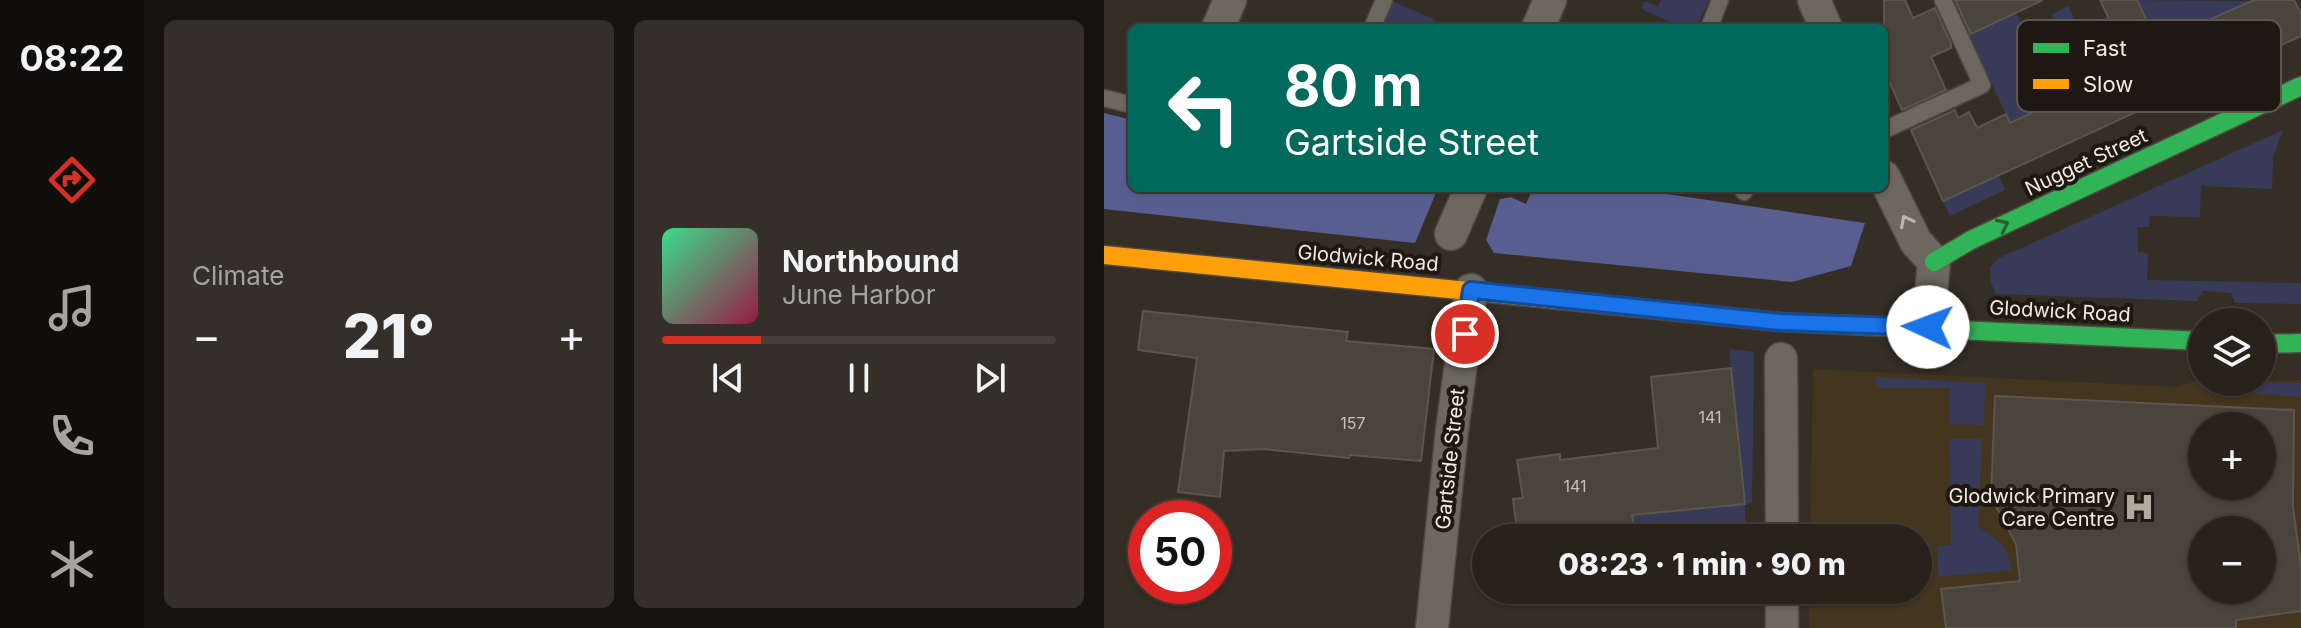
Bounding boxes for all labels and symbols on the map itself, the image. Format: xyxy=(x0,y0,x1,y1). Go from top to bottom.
legend xyxy=(2017,20,2281,112)
text: Fast xyxy=(2083,35,2127,61)
text: Slow xyxy=(2083,71,2133,97)
street label: Nugget Street xyxy=(2021,123,2151,201)
one-way arrow xyxy=(1900,215,1915,230)
one-way arrow xyxy=(1995,219,2009,235)
street label: Glodwick Road xyxy=(1296,240,1440,276)
position arrow xyxy=(1886,285,1970,369)
street label: Glodwick Road xyxy=(1989,295,2131,327)
pin xyxy=(1431,300,1499,368)
street label: Gartside Street xyxy=(1431,387,1469,531)
house number: 141 xyxy=(1698,407,1722,427)
house number: 157 xyxy=(1340,413,1366,433)
house number: 141 xyxy=(1563,476,1587,496)
place label: Glodwick Primary Care Centre xyxy=(1948,484,2115,531)
hospital icon: Glodwick Primary Care Centre xyxy=(2122,490,2156,524)
speed limit sign: 50 xyxy=(1128,500,1232,604)

